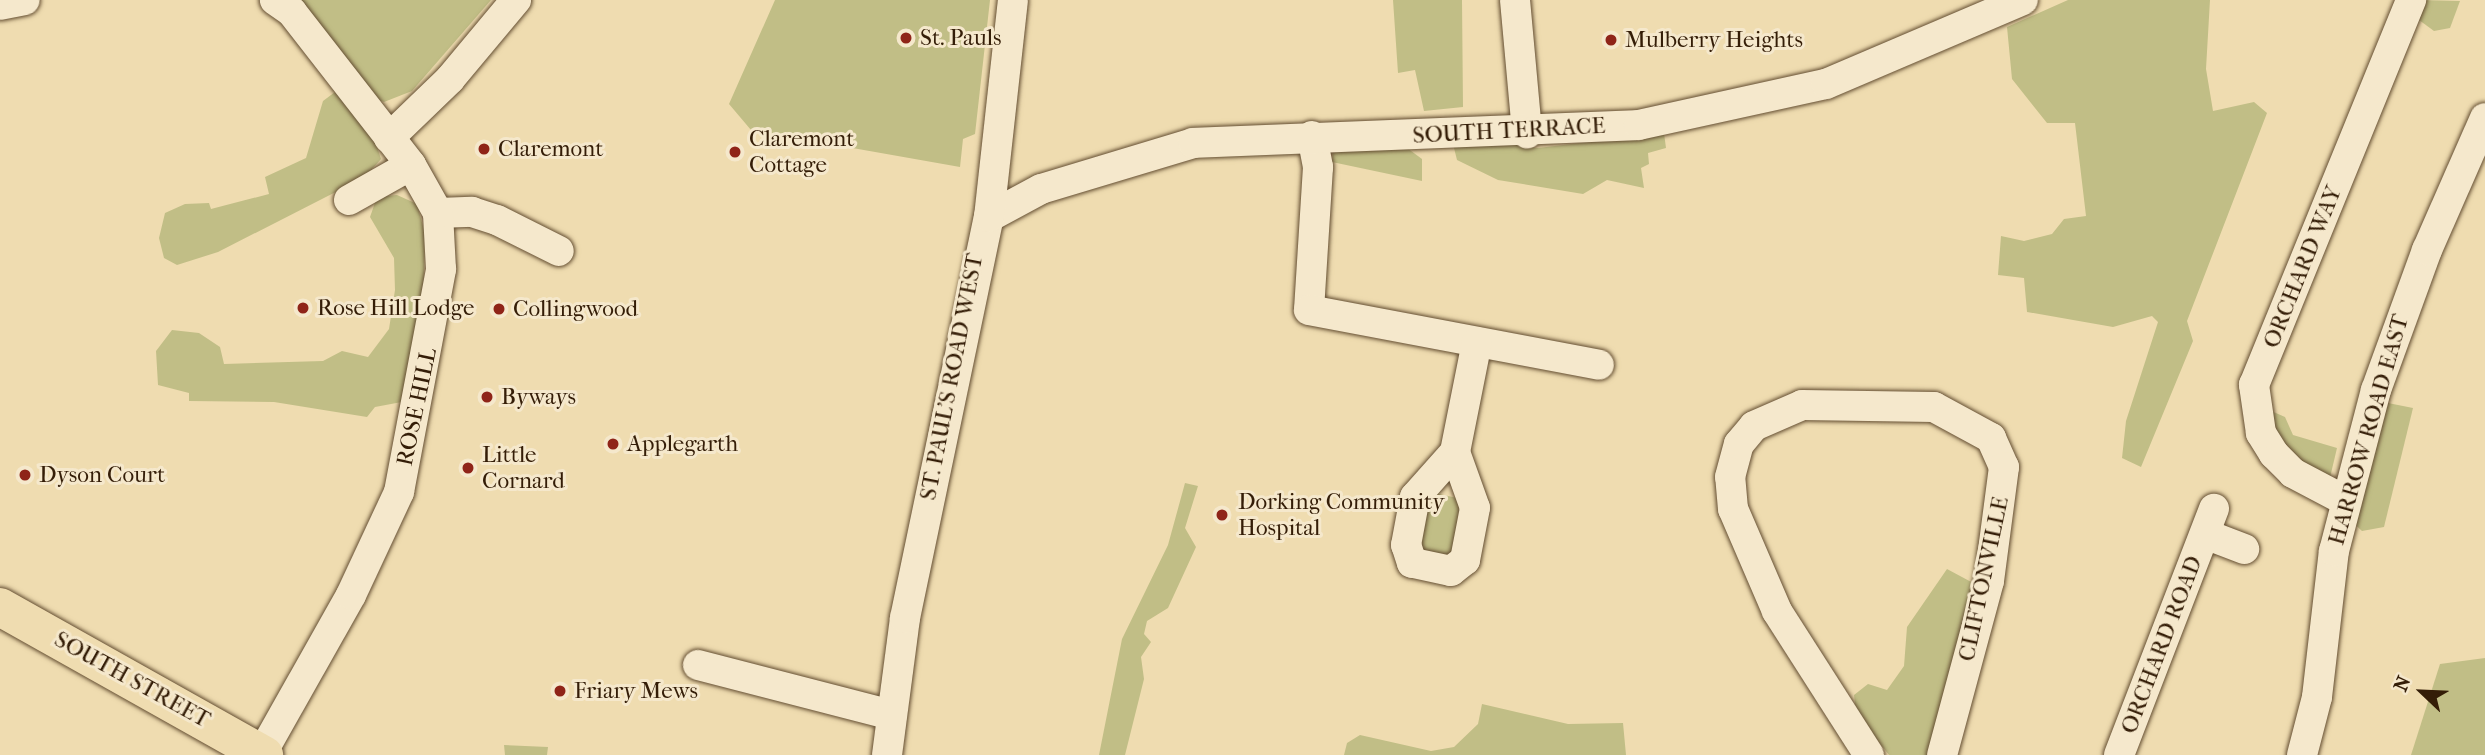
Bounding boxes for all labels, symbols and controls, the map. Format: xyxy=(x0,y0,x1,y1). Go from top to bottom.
place label: St. Pauls xyxy=(920,24,1002,52)
place label: Mulberry Heights xyxy=(1625,26,1803,54)
marker: St. Pauls xyxy=(898,30,914,46)
marker: Mulberry Heights xyxy=(1603,32,1619,48)
street label: SOUTH TERRACE xyxy=(1412,112,1606,150)
place label: Claremont Cottage xyxy=(749,125,854,179)
place label: Claremont xyxy=(498,135,603,163)
marker: Claremont xyxy=(476,141,492,157)
marker: Claremont Cottage xyxy=(727,144,743,160)
street label: ORCHARD WAY xyxy=(2258,182,2348,352)
street label: ST. PAUL'S ROAD WEST xyxy=(915,251,989,503)
place label: Rose Hill Lodge xyxy=(317,294,474,322)
place label: Collingwood xyxy=(513,295,638,323)
marker: Rose Hill Lodge xyxy=(295,300,311,316)
marker: Collingwood xyxy=(491,301,507,317)
street label: HARROW ROAD EAST xyxy=(2323,312,2415,548)
street label: ROSE HILL xyxy=(391,346,443,468)
place label: Byways xyxy=(501,383,576,411)
marker: Byways xyxy=(479,389,495,405)
place label: Applegarth xyxy=(627,430,738,458)
marker: Applegarth xyxy=(605,436,621,452)
place label: Little Cornard xyxy=(482,441,565,495)
marker: Little Cornard xyxy=(460,460,476,476)
place label: Dyson Court xyxy=(39,461,165,489)
marker: Dyson Court xyxy=(17,467,33,483)
place label: Dorking Community Hospital xyxy=(1238,488,1444,542)
street label: CLIFTONVILLE xyxy=(1953,494,2015,664)
marker: Dorking Community Hospital xyxy=(1212,505,1232,525)
street label: ORCHARD ROAD xyxy=(2115,552,2209,738)
street label: SOUTH STREET xyxy=(49,626,215,734)
north arrow xyxy=(2387,657,2457,727)
text: N xyxy=(2390,673,2416,695)
place label: Friary Mews xyxy=(574,677,698,705)
marker: Friary Mews xyxy=(552,683,568,699)

